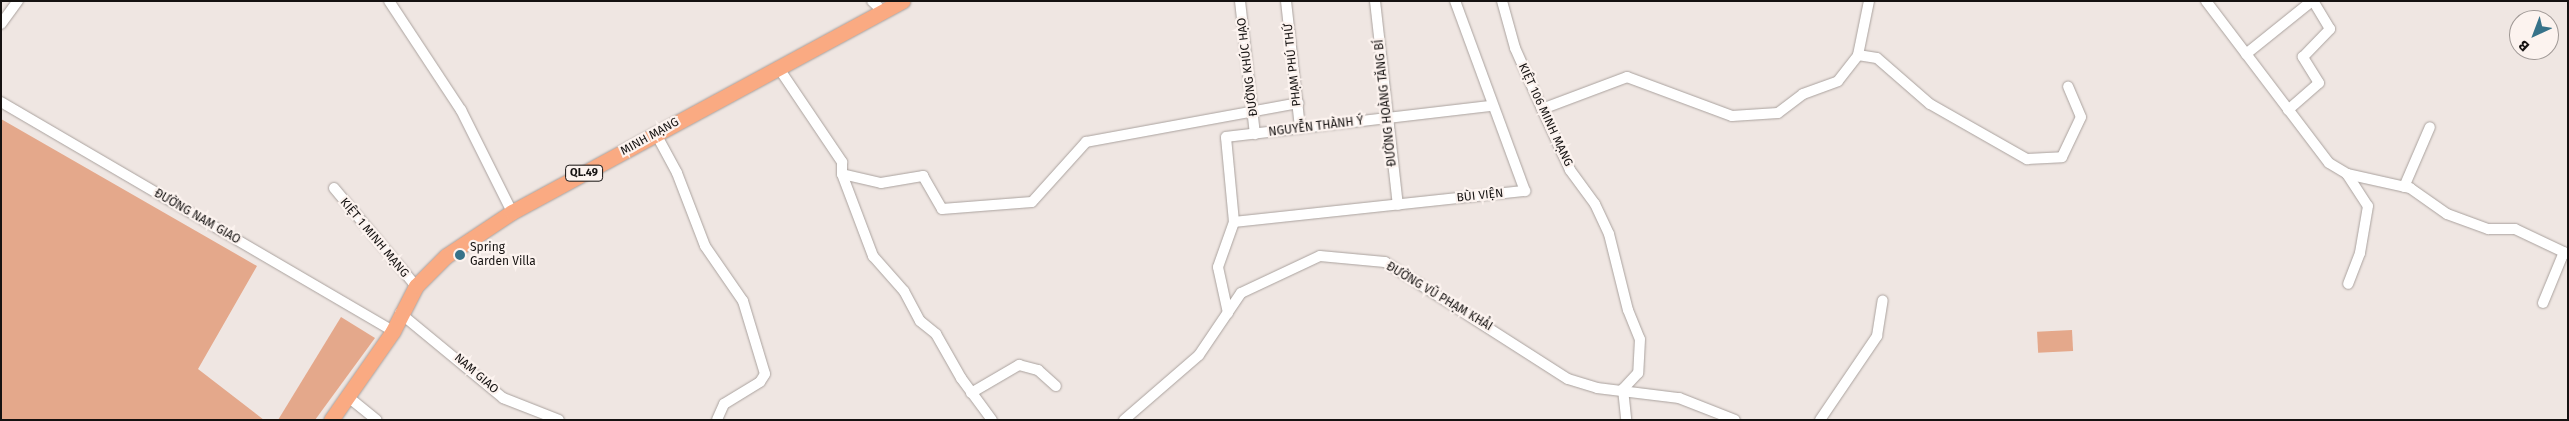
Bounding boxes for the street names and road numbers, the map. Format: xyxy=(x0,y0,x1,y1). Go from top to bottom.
street label: ĐƯỜNG KHÚC HẠO xyxy=(1235,17,1261,117)
street label: PHẠM PHÚ THỨ xyxy=(1281,23,1305,107)
street label: ĐƯỜNG HOÀNG TĂNG BÍ xyxy=(1372,39,1400,167)
street label: KIỆT 106 MINH MẠNG xyxy=(1515,61,1575,169)
street label: NGUYỄN THÀNH Ý xyxy=(1268,114,1364,140)
street label: MINH MẠNG xyxy=(618,115,682,159)
road number: QL.49 xyxy=(564,164,604,182)
street label: BÙI VIỆN xyxy=(1456,186,1504,206)
street label: ĐƯỜNG NAM GIAO xyxy=(151,187,243,247)
street label: KIỆT 1 MINH MẠNG xyxy=(337,195,411,281)
street label: ĐƯỜNG VŨ PHẠM KHẢI xyxy=(1383,260,1495,334)
street label: NAM GIAO xyxy=(451,351,501,397)

